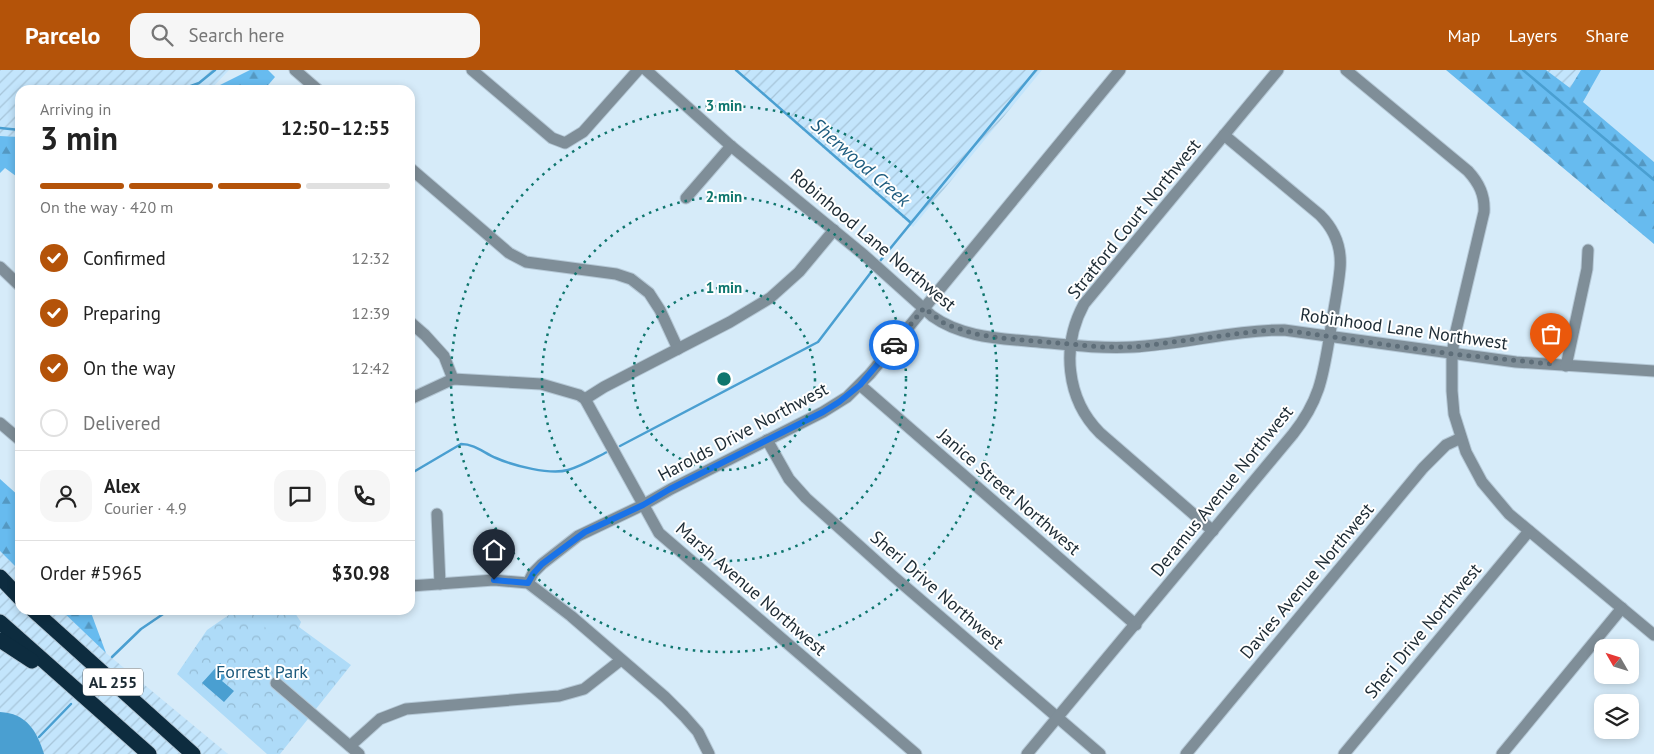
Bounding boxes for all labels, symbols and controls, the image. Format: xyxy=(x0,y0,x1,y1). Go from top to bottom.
search box xyxy=(130,13,480,58)
text: Parcelo xyxy=(25,20,100,51)
icon: search xyxy=(148,21,176,49)
text: Search here xyxy=(188,23,284,47)
text: Map xyxy=(1448,24,1480,47)
text: Layers xyxy=(1508,24,1557,47)
text: Share xyxy=(1585,24,1629,47)
text: 3 min xyxy=(706,96,742,115)
text: Arriving in xyxy=(40,99,111,119)
water label: Sherwood Creek xyxy=(807,112,917,213)
text: 12:50–12:55 xyxy=(281,116,390,140)
text: 3 min xyxy=(40,117,118,159)
street label: Stratford Court Northwest xyxy=(1062,134,1205,303)
street label: Robinhood Lane Northwest xyxy=(786,164,961,316)
text: 2 min xyxy=(706,187,742,206)
text: On the way · 420 m xyxy=(40,197,173,217)
icon: check xyxy=(40,244,68,272)
text: Confirmed xyxy=(83,246,166,270)
text: 12:32 xyxy=(352,248,390,268)
text: 1 min xyxy=(706,278,742,297)
icon: check xyxy=(40,299,68,327)
text: Preparing xyxy=(83,301,161,325)
text: 12:39 xyxy=(352,303,390,323)
street label: Robinhood Lane Northwest xyxy=(1299,303,1509,354)
pin xyxy=(1530,313,1572,364)
courier xyxy=(869,320,919,370)
icon: bag xyxy=(1537,320,1565,348)
icon: car xyxy=(880,331,908,359)
icon: check xyxy=(40,354,68,382)
text: On the way xyxy=(83,356,175,380)
text: 12:42 xyxy=(352,358,390,378)
centre of rings xyxy=(715,370,733,388)
street label: Harolds Drive Northwest xyxy=(654,377,832,486)
street label: Deramus Avenue Northwest xyxy=(1146,401,1298,581)
text: Delivered xyxy=(83,411,161,435)
street label: Janice Street Northwest xyxy=(933,423,1085,560)
button: person xyxy=(40,470,92,522)
button: chat xyxy=(274,470,326,522)
button: phone xyxy=(338,470,390,522)
text: Alex xyxy=(104,474,140,498)
text: Courier · 4.9 xyxy=(104,498,187,518)
street label: Davies Avenue Northwest xyxy=(1235,498,1379,663)
street label: Marsh Avenue Northwest xyxy=(671,517,831,660)
street label: Sheri Drive Northwest xyxy=(866,525,1009,654)
pin xyxy=(473,529,515,580)
icon: home xyxy=(480,536,508,564)
street label: Sheri Drive Northwest xyxy=(1359,558,1486,703)
text: Order #5965 xyxy=(40,561,143,585)
text: $30.98 xyxy=(331,561,390,585)
north arrow xyxy=(1594,639,1639,684)
map controls xyxy=(1594,639,1639,739)
park label: Forrest Park xyxy=(216,660,308,683)
road number: AL 255 xyxy=(83,668,143,696)
button: layers xyxy=(1594,694,1639,739)

